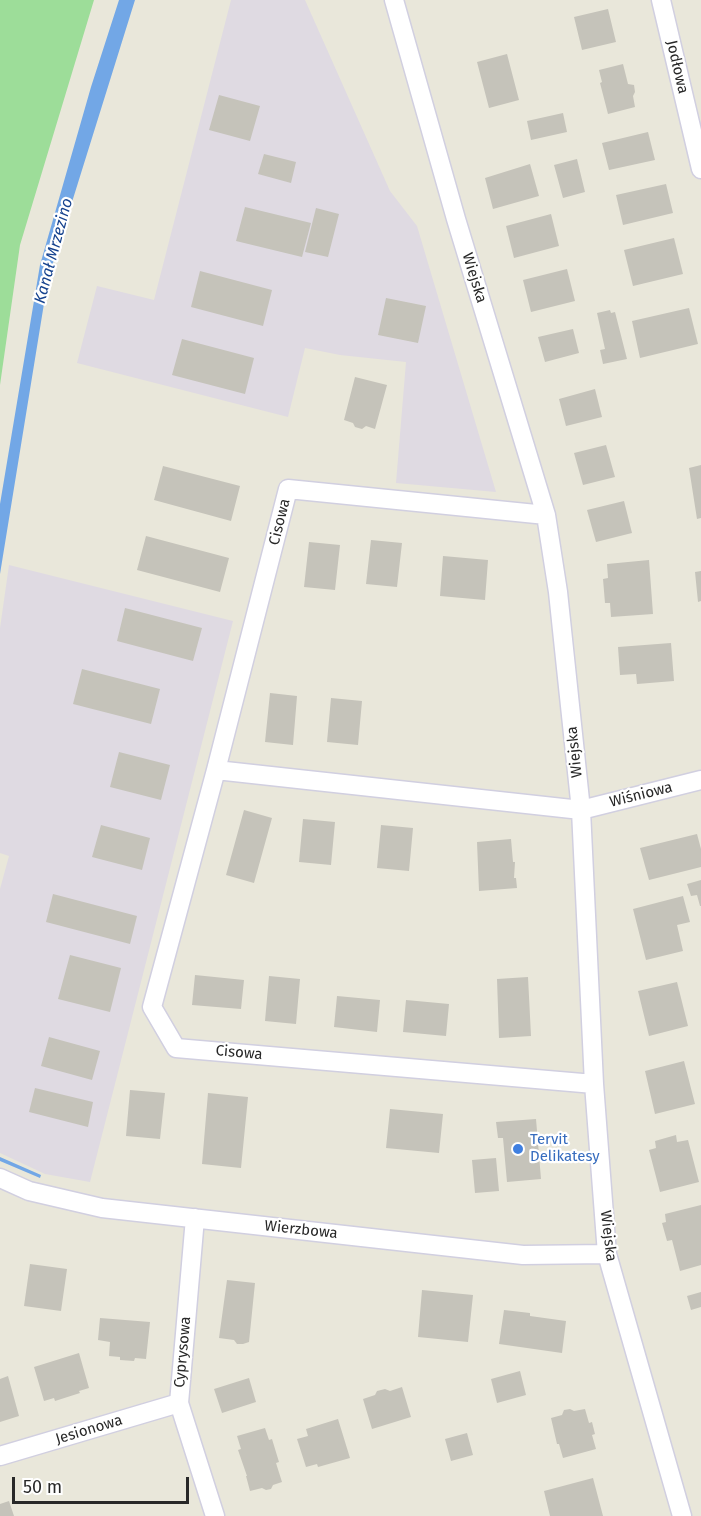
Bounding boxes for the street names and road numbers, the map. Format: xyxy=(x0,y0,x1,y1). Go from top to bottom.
street label: Jodłowa xyxy=(662,39,692,95)
street label: Wiejska xyxy=(458,251,490,305)
street label: Cisowa xyxy=(266,497,294,547)
street label: Wiejska xyxy=(563,725,587,779)
street label: Wiśniowa xyxy=(608,779,674,811)
street label: Cisowa xyxy=(215,1042,263,1064)
street label: Wiejska xyxy=(596,1209,620,1263)
street label: Wierzbowa xyxy=(264,1217,338,1243)
street label: Cyprysowa xyxy=(171,1316,195,1388)
street label: Jesionowa xyxy=(53,1411,125,1449)

